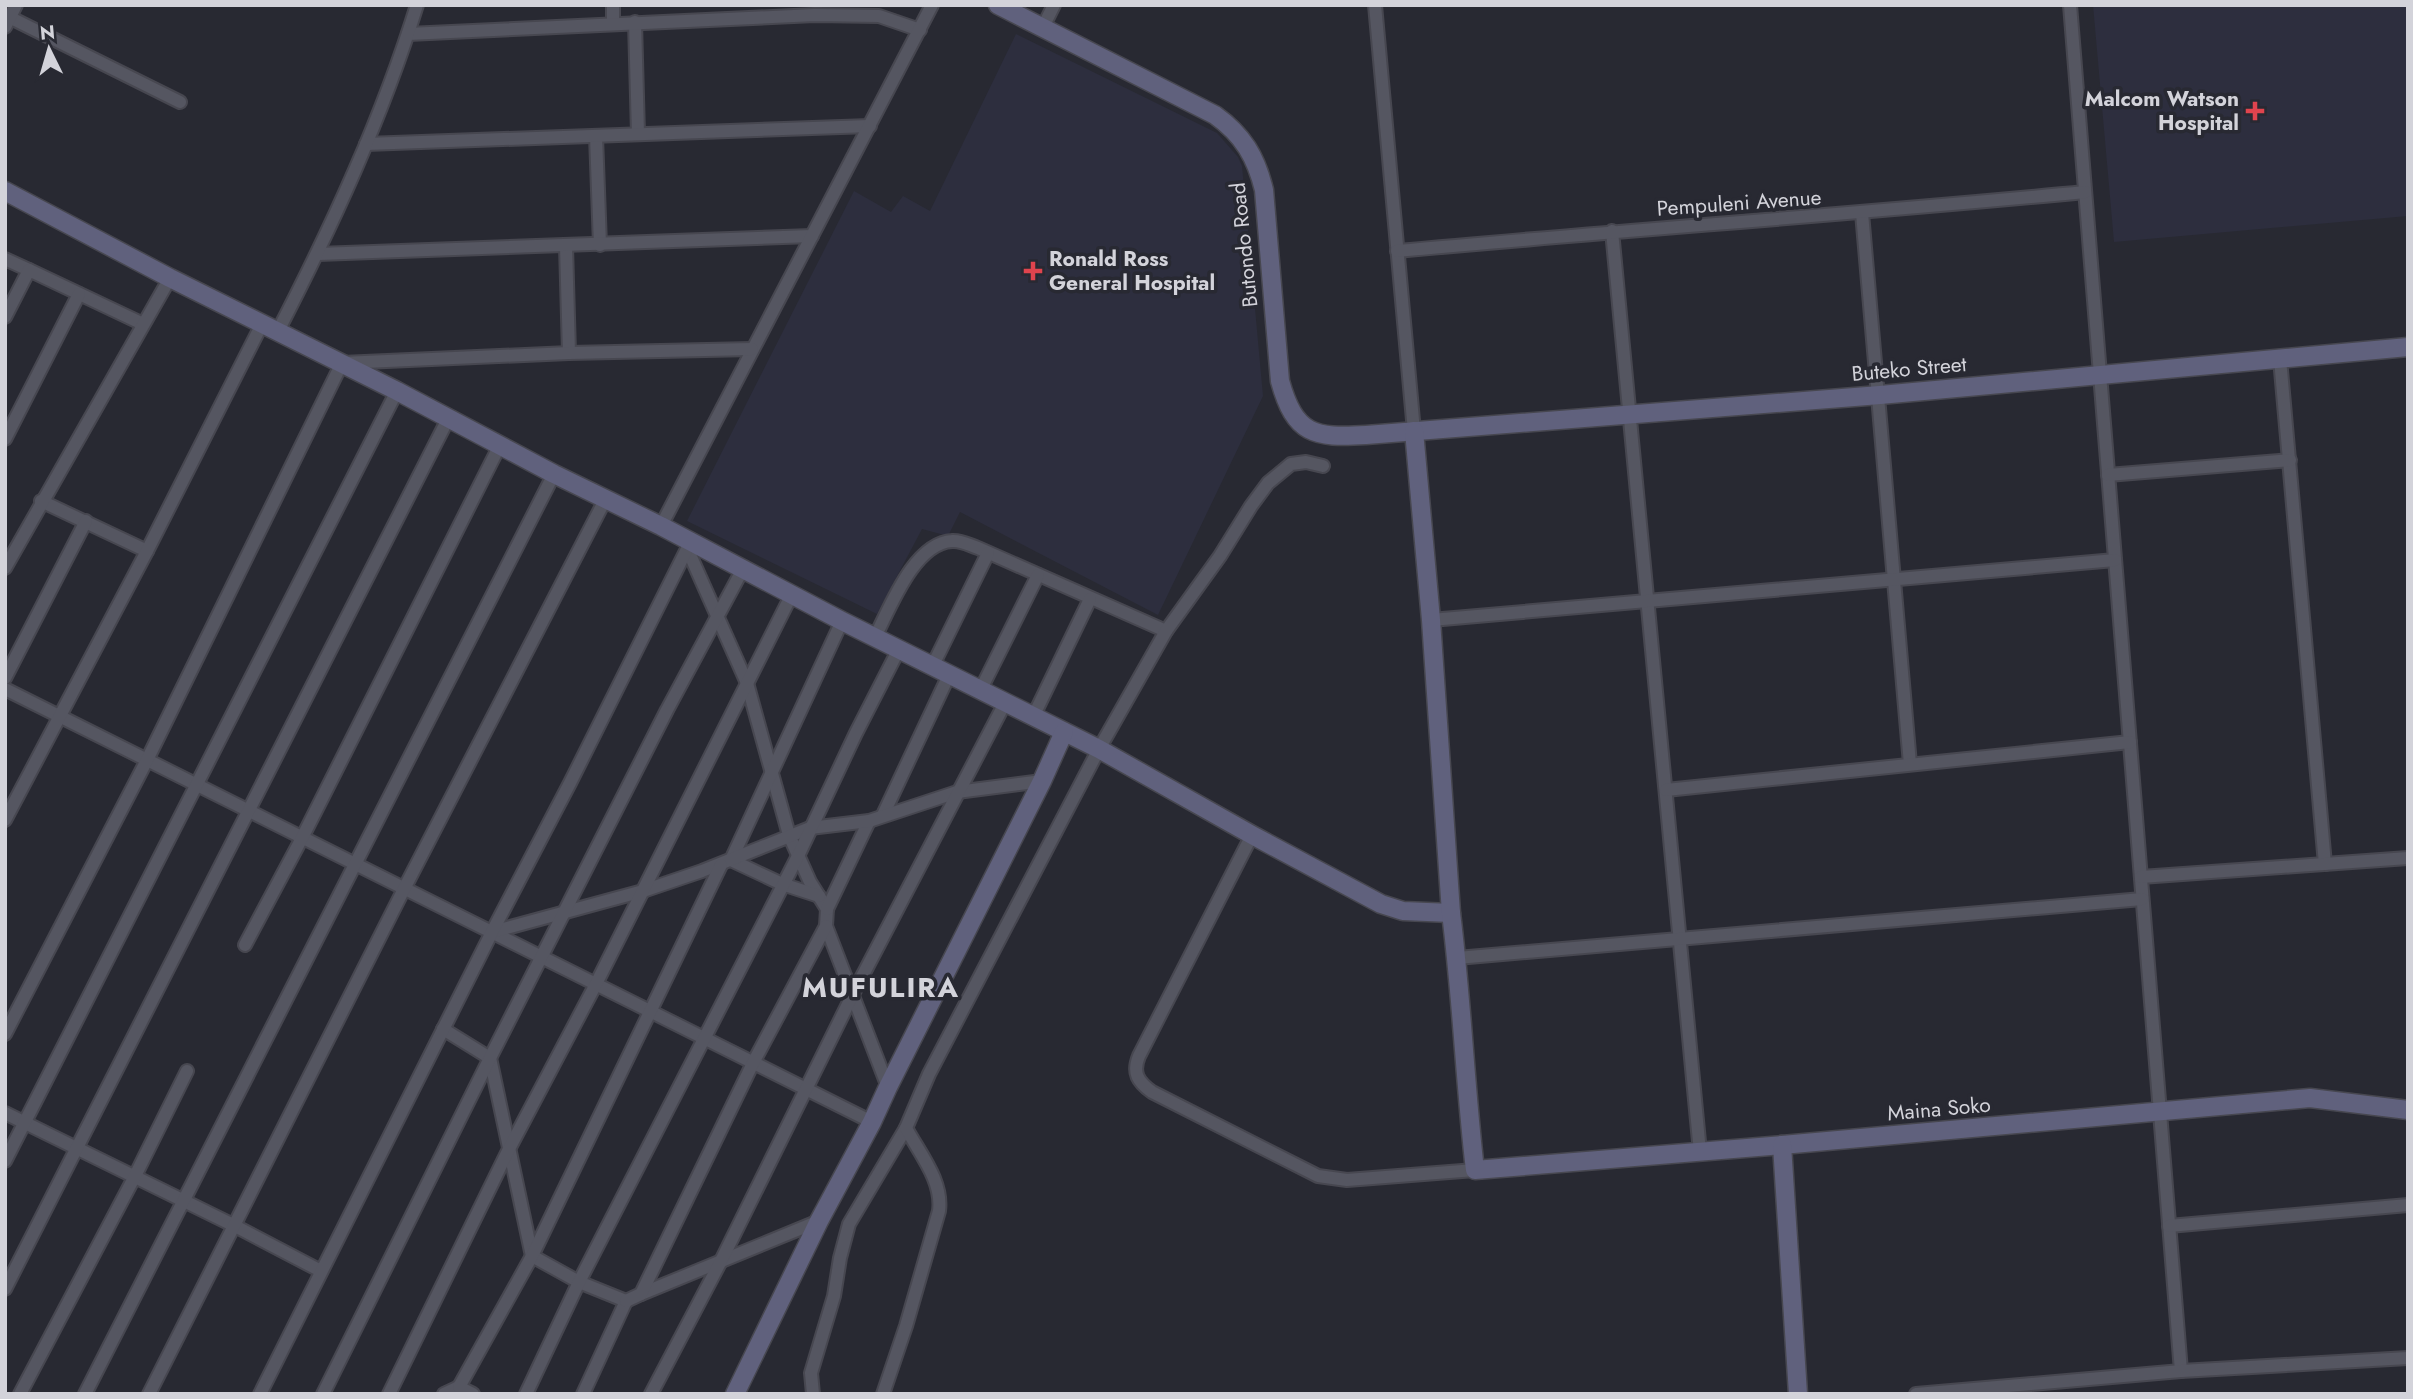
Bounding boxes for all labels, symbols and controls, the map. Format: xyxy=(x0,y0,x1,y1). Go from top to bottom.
north arrow xyxy=(14,14,84,84)
text: N xyxy=(39,18,56,47)
place label: Malcom Watson Hospital xyxy=(2085,84,2239,138)
marker: Malcom Watson Hospital xyxy=(2245,101,2265,121)
street label: Butondo Road xyxy=(1223,181,1265,309)
street label: Pempuleni Avenue xyxy=(1656,182,1822,224)
place label: Ronald Ross General Hospital xyxy=(1049,244,1215,298)
marker: Ronald Ross General Hospital xyxy=(1023,261,1043,281)
street label: Buteko Street xyxy=(1850,349,1968,389)
district label: MUFULIRA xyxy=(802,967,960,1008)
street label: Maina Soko xyxy=(1886,1090,1992,1128)

